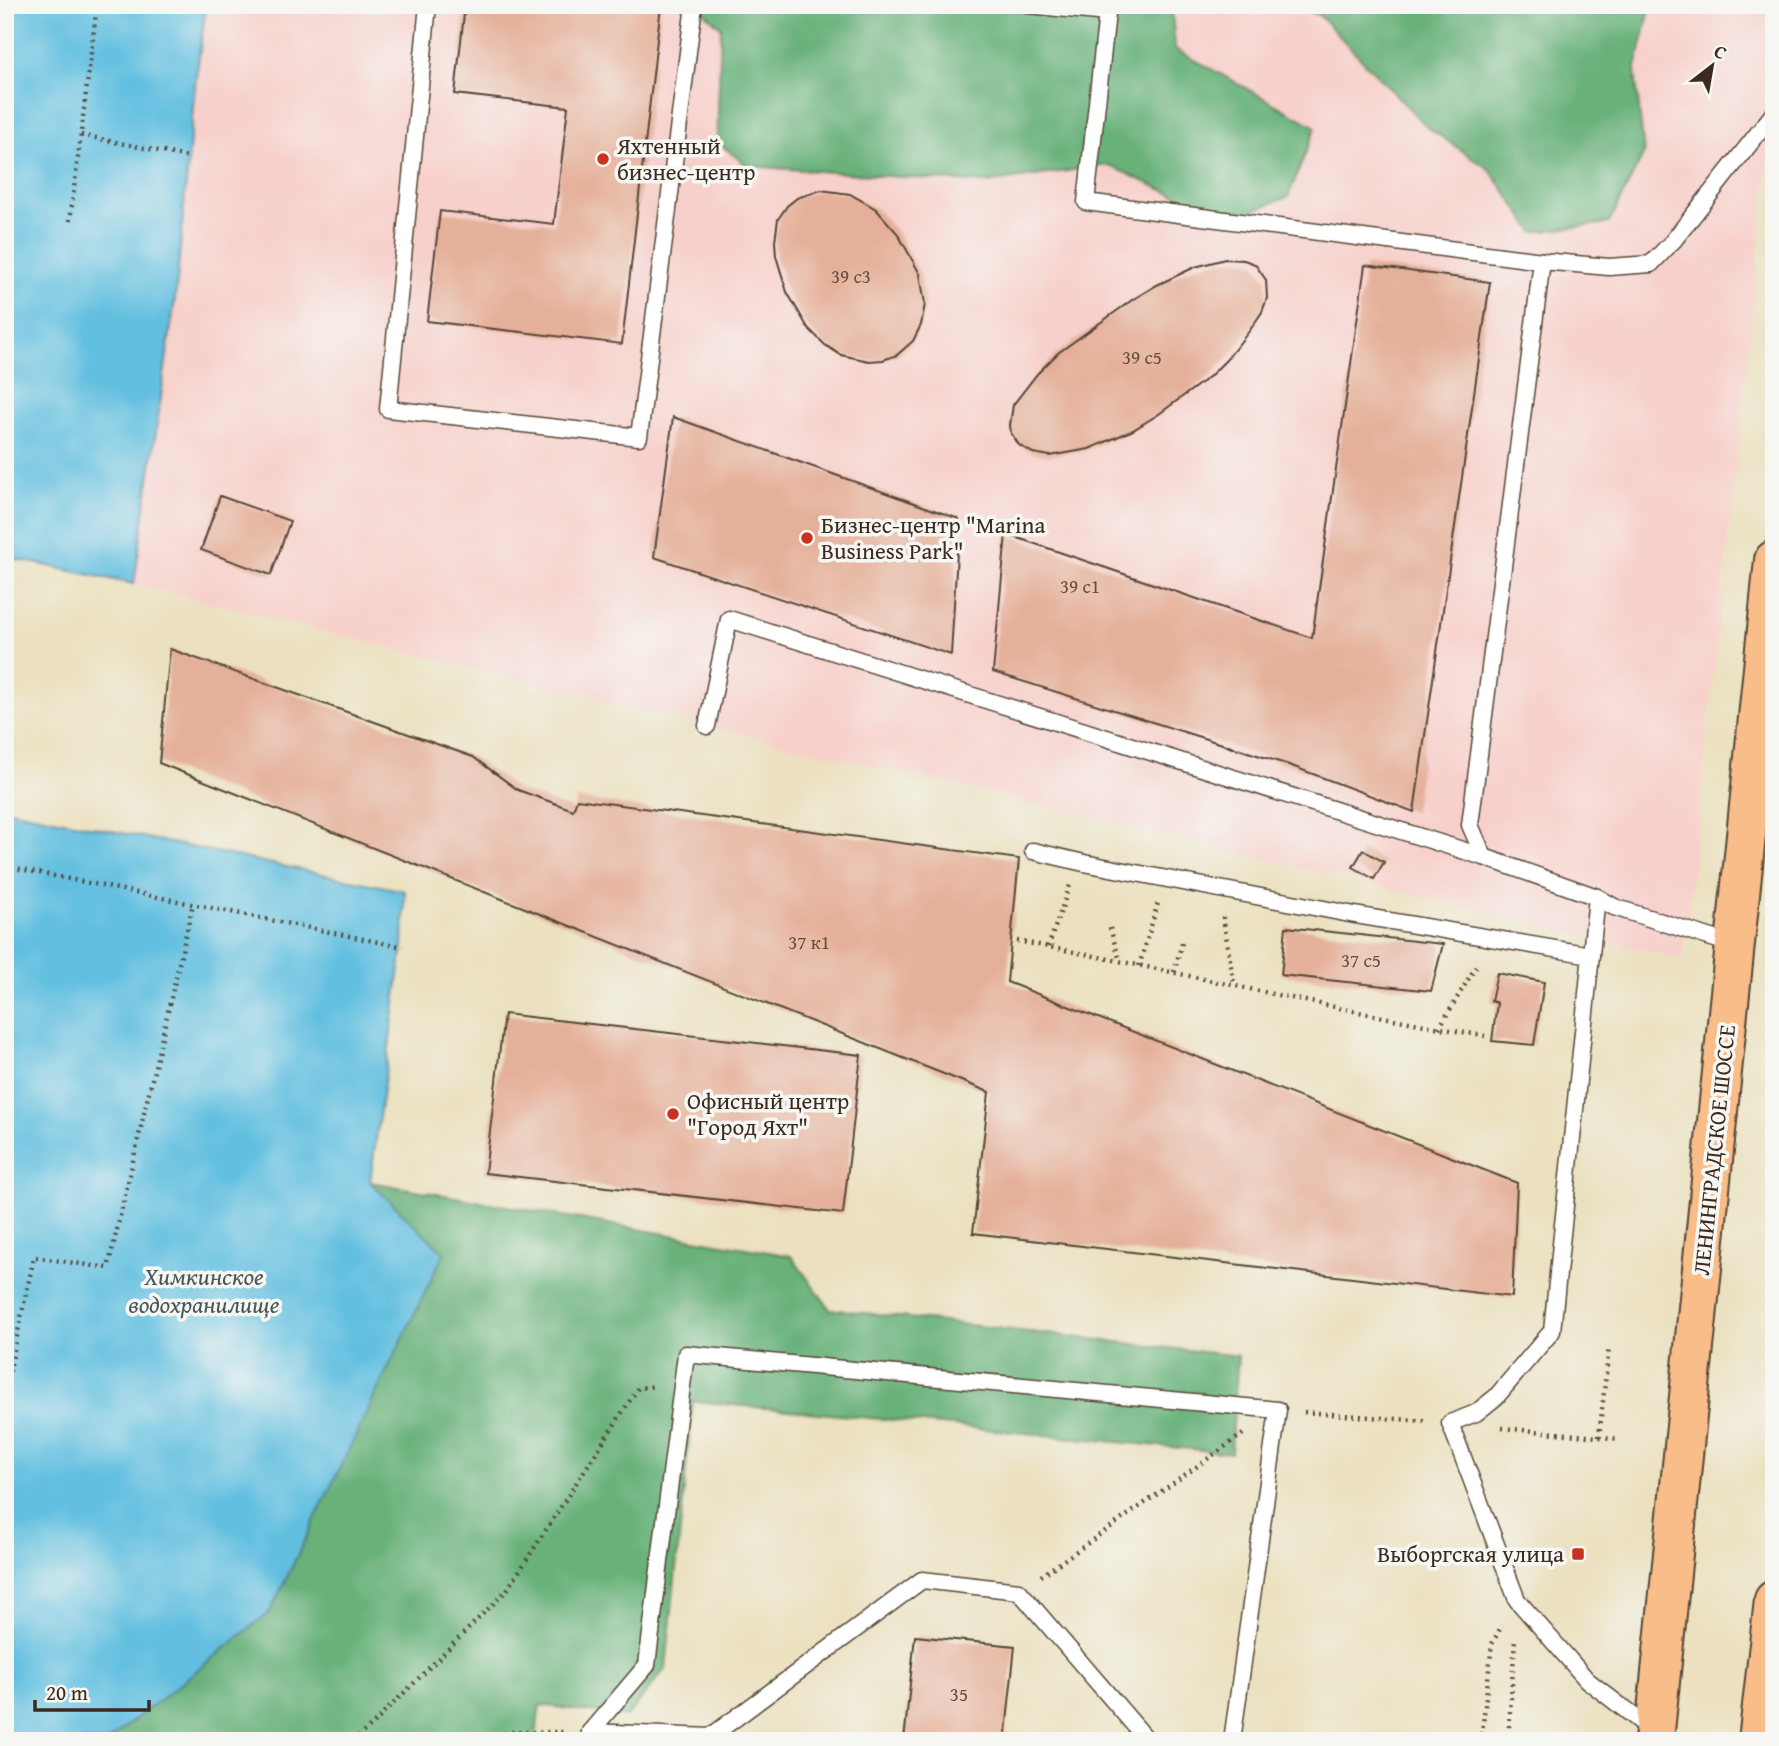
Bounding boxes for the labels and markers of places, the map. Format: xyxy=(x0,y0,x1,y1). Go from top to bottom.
place label: Яхтенный бизнес-центр xyxy=(616,129,755,188)
marker: Яхтенный бизнес-центр xyxy=(595,151,611,167)
place label: Бизнес-центр "Marina Business Park" xyxy=(821,508,1045,567)
marker: Бизнес-центр "Marina Business Park" xyxy=(799,530,815,546)
place label: Офисный центр "Город Яхт" xyxy=(687,1084,849,1143)
marker: Офисный центр "Город Яхт" xyxy=(665,1106,681,1122)
place label: Выборгская улица xyxy=(1377,1537,1564,1570)
marker: Выборгская улица xyxy=(1570,1546,1586,1562)

